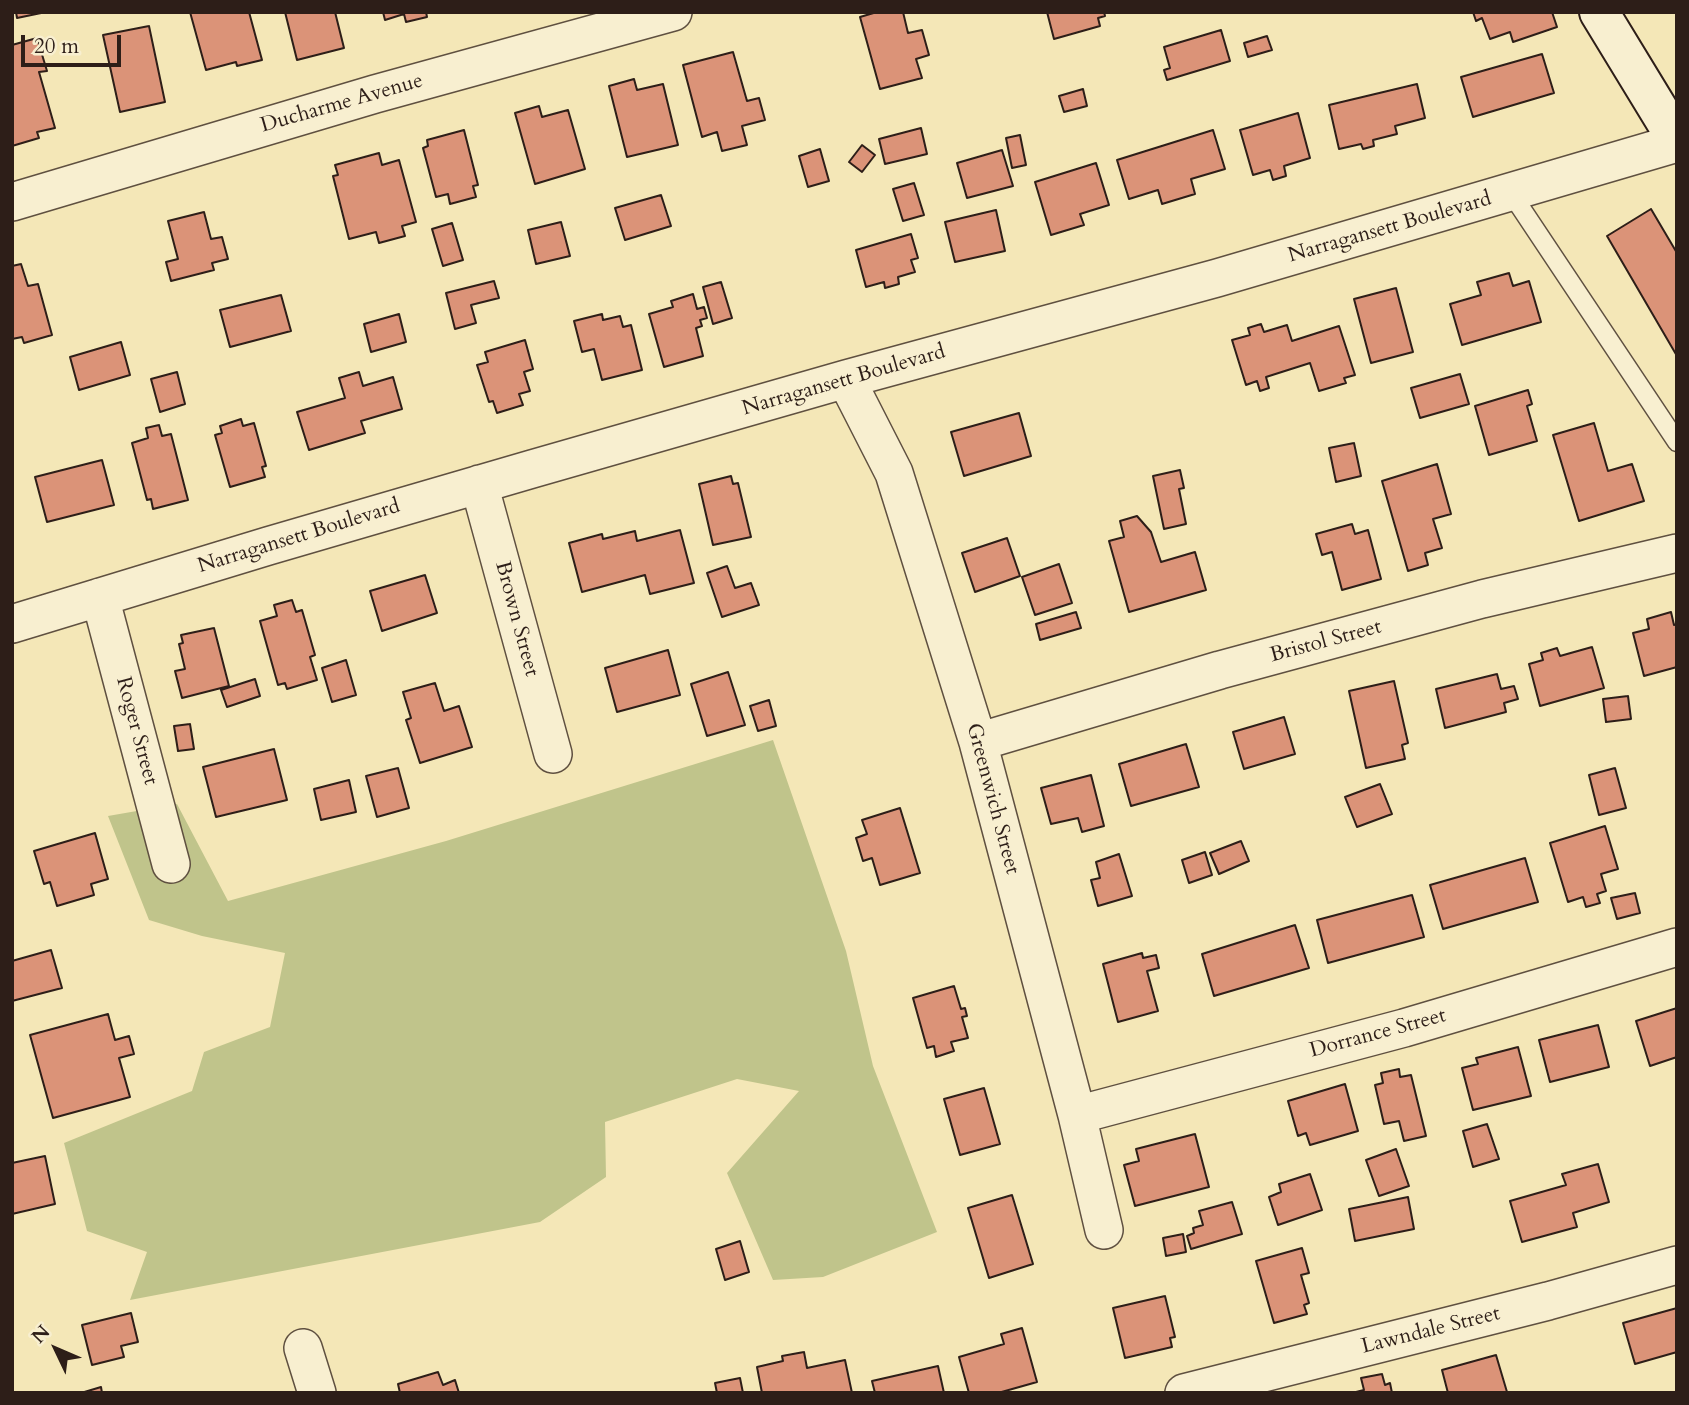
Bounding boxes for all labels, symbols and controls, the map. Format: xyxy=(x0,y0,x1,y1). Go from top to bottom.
scale bar xyxy=(24,21,124,65)
text: 20 m xyxy=(34,32,79,61)
street label: Ducharme Avenue xyxy=(258,69,426,139)
street label: Narragansett Boulevard xyxy=(1286,187,1494,269)
street label: Narragansett Boulevard xyxy=(740,340,948,422)
street label: Narragansett Boulevard xyxy=(195,494,403,580)
street label: Brown Street xyxy=(489,559,543,679)
street label: Bristol Street xyxy=(1268,615,1384,669)
street label: Roger Street xyxy=(109,674,163,788)
street label: Greenwich Street xyxy=(960,721,1024,877)
street label: Dorrance Street xyxy=(1307,1004,1449,1064)
street label: Lawndale Street xyxy=(1359,1302,1503,1360)
north arrow xyxy=(21,1314,91,1384)
text: N xyxy=(26,1319,56,1349)

